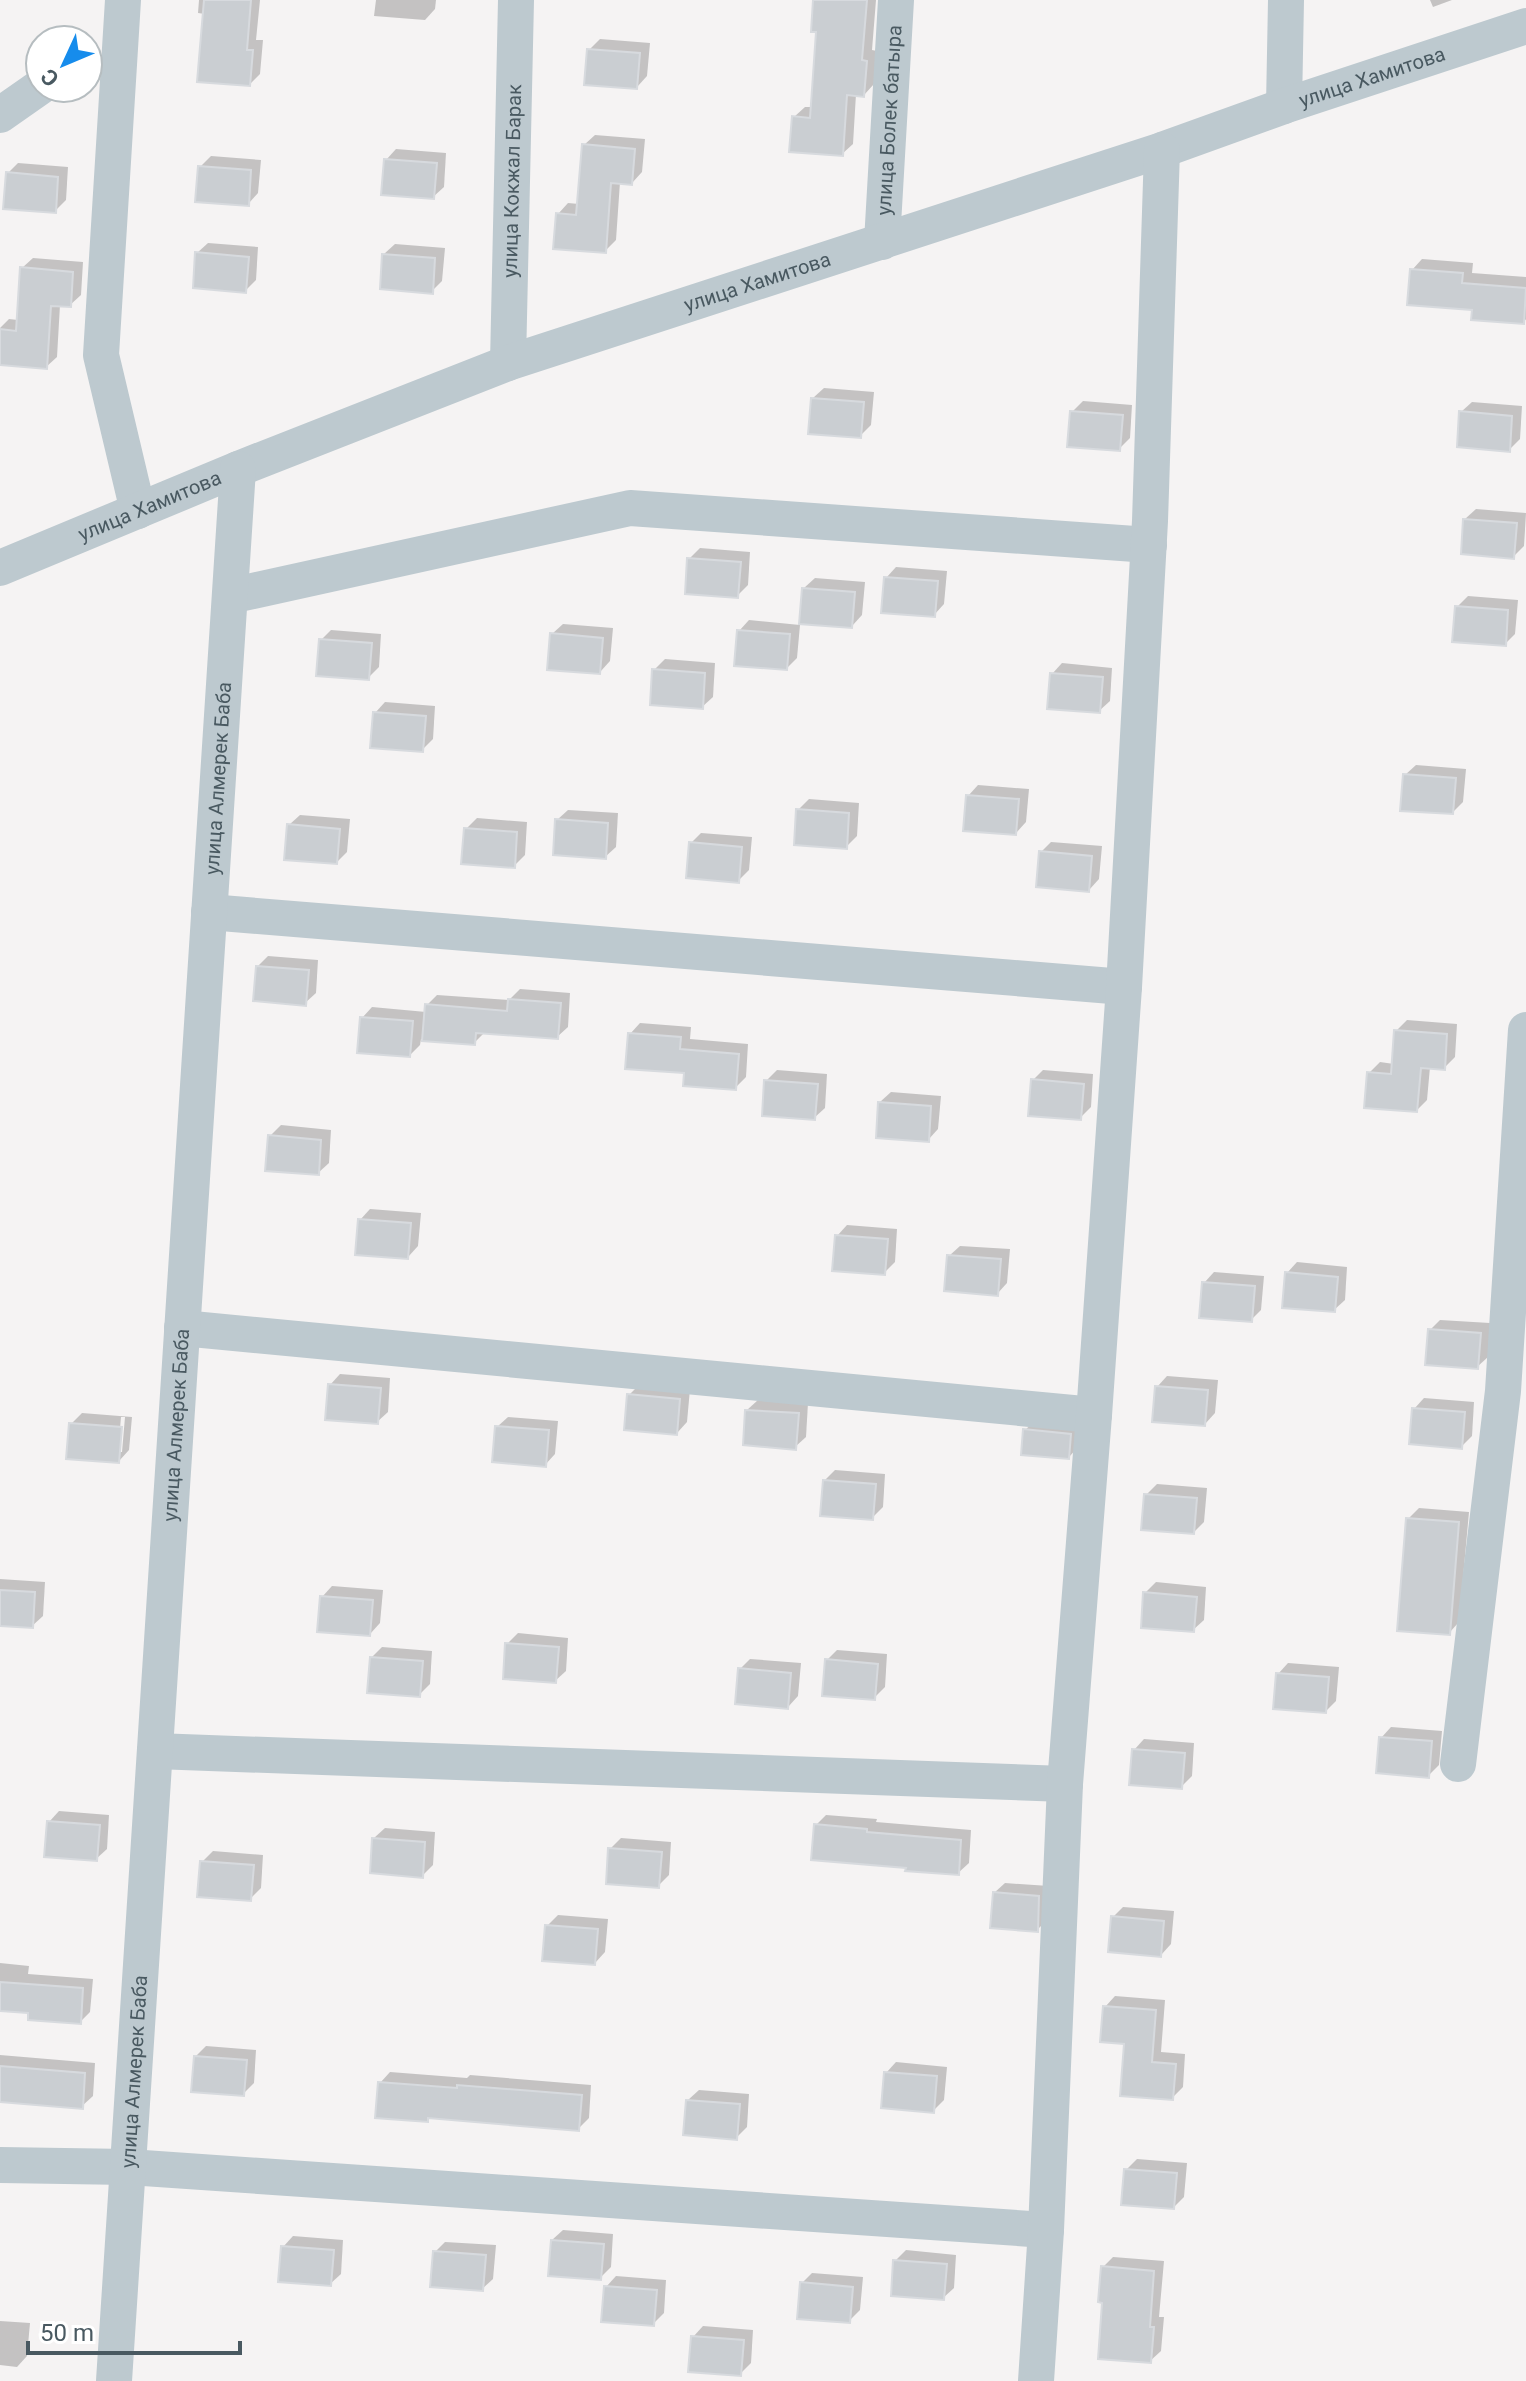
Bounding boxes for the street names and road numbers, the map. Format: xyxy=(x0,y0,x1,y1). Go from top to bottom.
street label: улица Болек батыра xyxy=(872,24,907,216)
street label: улица Хамитова xyxy=(1296,42,1448,112)
street label: улица Кокжал Барак xyxy=(498,84,526,278)
street label: улица Хамитова xyxy=(681,247,834,317)
street label: улица Хамитова xyxy=(74,465,225,546)
street label: улица Алмерек Баба xyxy=(200,681,236,876)
street label: улица Алмерек Баба xyxy=(158,1328,194,1522)
street label: улица Алмерек Баба xyxy=(116,1974,152,2169)

